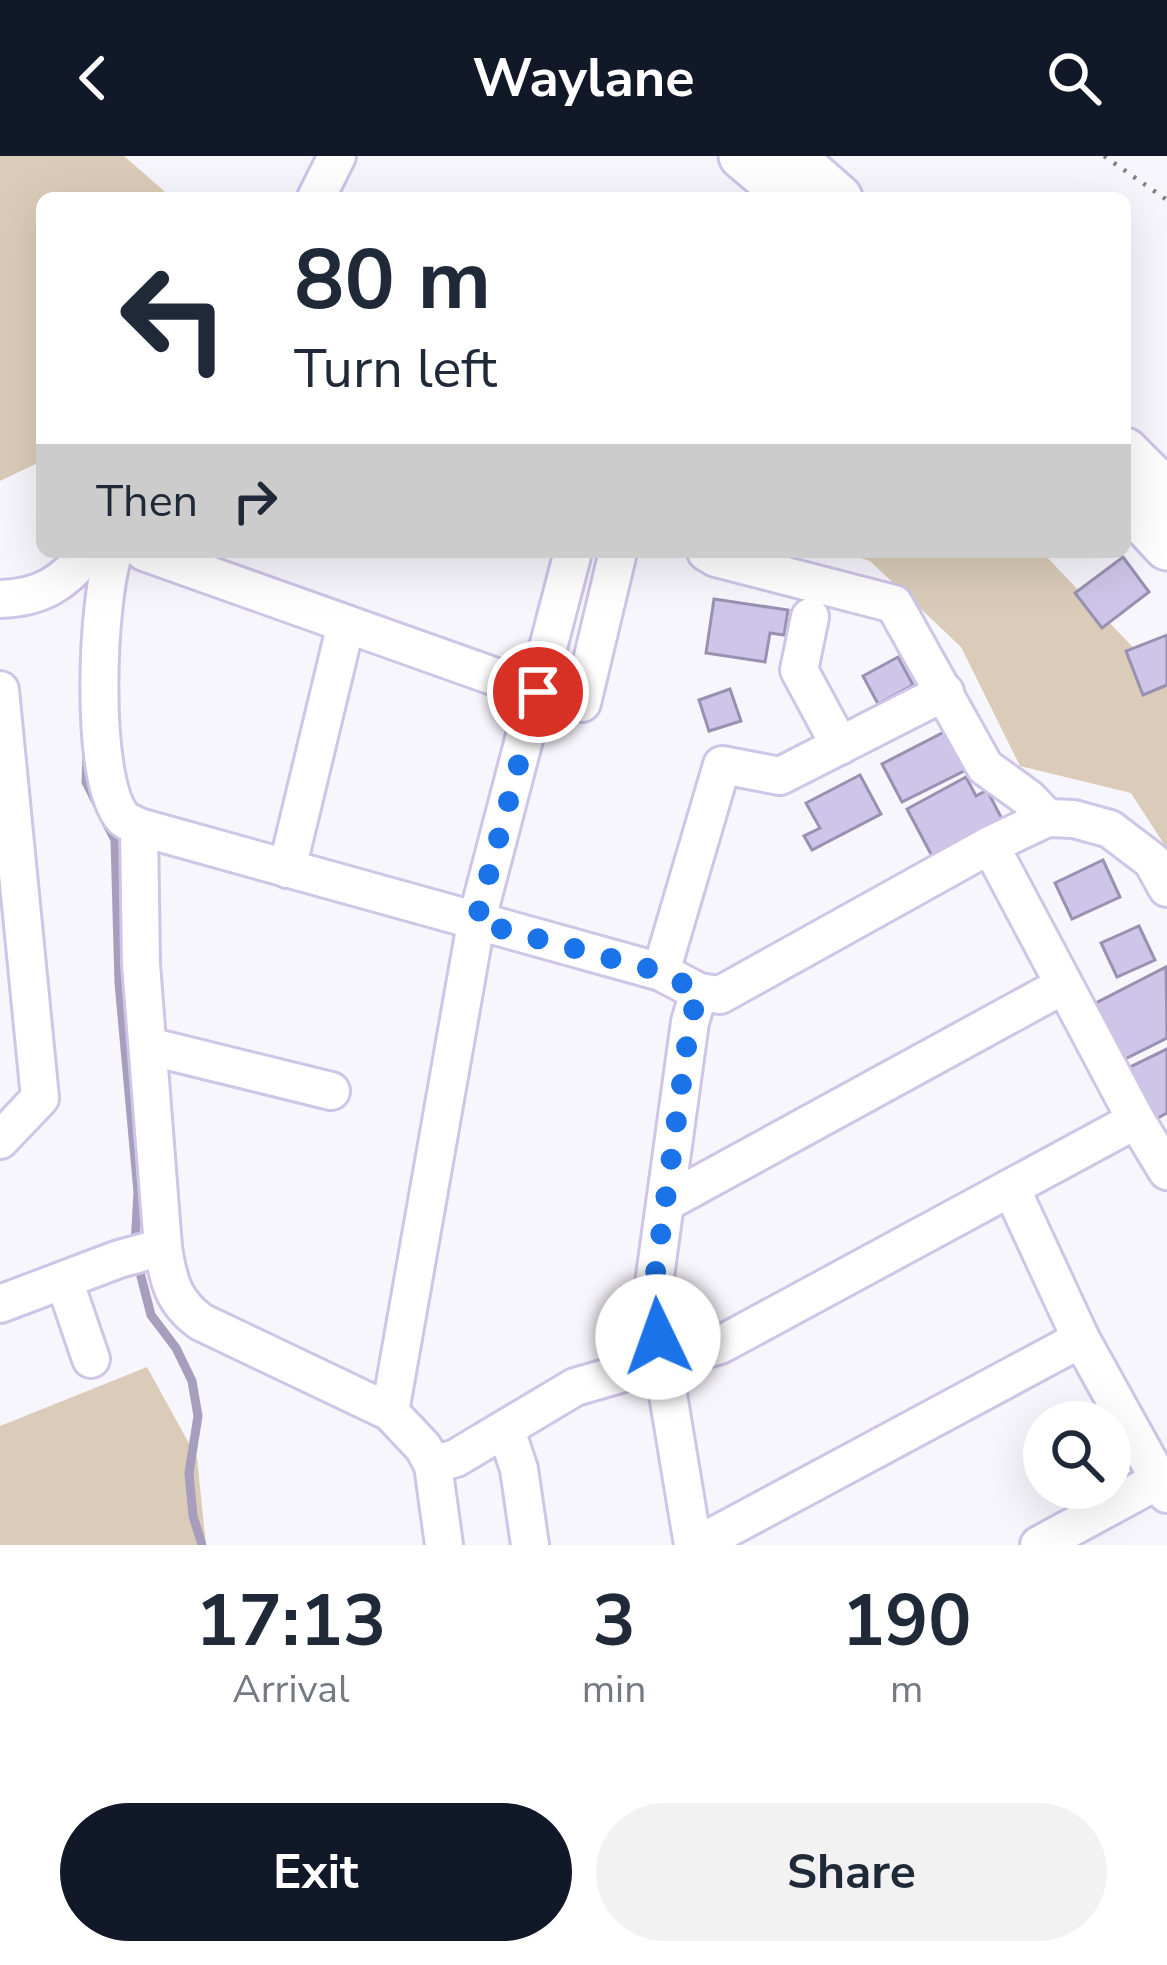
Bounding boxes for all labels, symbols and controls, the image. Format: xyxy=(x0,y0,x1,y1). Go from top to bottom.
text: Waylane xyxy=(472,41,695,115)
icon: back xyxy=(60,45,126,111)
icon: search xyxy=(1041,45,1107,111)
text: 80 m xyxy=(294,223,491,338)
icon: left xyxy=(96,240,252,396)
text: Turn left xyxy=(294,332,497,406)
icon: right xyxy=(222,468,288,534)
text: Then xyxy=(96,471,198,532)
pin xyxy=(487,641,589,743)
icon: arrive xyxy=(505,659,571,725)
position arrow xyxy=(595,1274,721,1400)
map controls xyxy=(1023,1401,1131,1509)
button: search xyxy=(1023,1401,1131,1509)
text: 17:13 xyxy=(196,1572,386,1670)
text: 3 xyxy=(592,1572,636,1670)
text: 190 xyxy=(842,1572,971,1670)
text: Arrival xyxy=(232,1663,350,1716)
text: min xyxy=(582,1663,646,1716)
text: m xyxy=(890,1663,923,1716)
button: Exit xyxy=(60,1803,572,1941)
button: Share xyxy=(596,1803,1107,1941)

